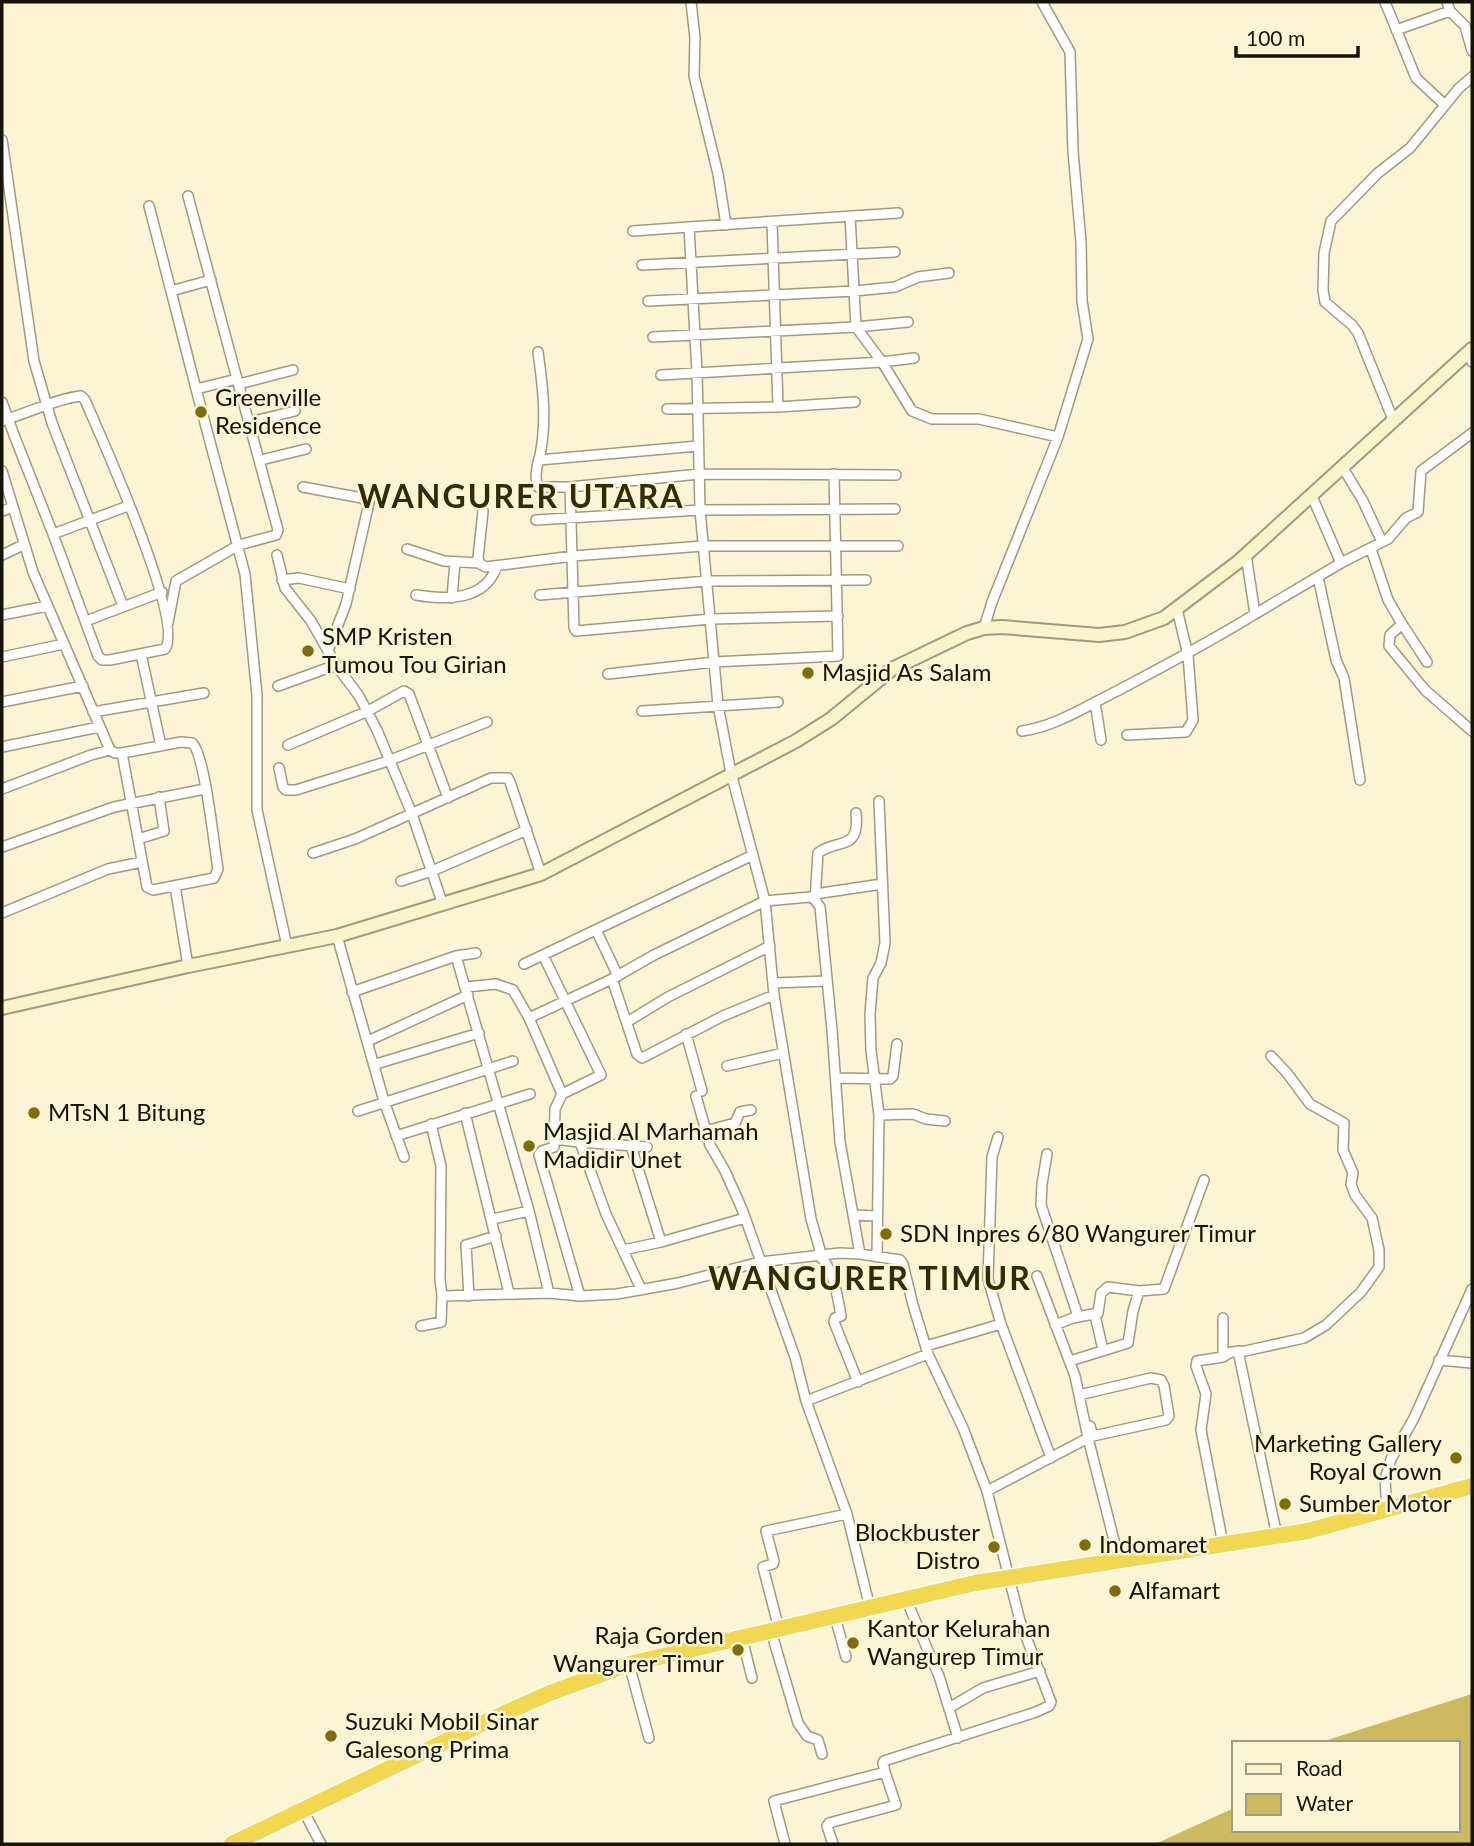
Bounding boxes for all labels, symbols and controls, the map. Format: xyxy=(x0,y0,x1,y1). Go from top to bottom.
scale bar xyxy=(1236,14,1358,58)
text: 100 m xyxy=(1246,25,1305,50)
place label: Greenville Residence xyxy=(215,382,322,439)
marker: Greenville Residence xyxy=(193,404,209,420)
district label: WANGURER UTARA xyxy=(357,476,685,515)
place label: SMP Kristen Tumou Tou Girian xyxy=(322,621,507,678)
marker: SMP Kristen Tumou Tou Girian xyxy=(300,643,316,659)
place label: Masjid As Salam xyxy=(822,657,991,686)
marker: Masjid As Salam xyxy=(800,665,816,681)
place label: MTsN 1 Bitung xyxy=(48,1097,205,1126)
marker: MTsN 1 Bitung xyxy=(26,1105,42,1121)
place label: Masjid Al Marhamah Madidir Unet xyxy=(543,1116,759,1173)
marker: Masjid Al Marhamah Madidir Unet xyxy=(521,1138,537,1154)
place label: SDN Inpres 6/80 Wangurer Timur xyxy=(900,1218,1256,1247)
marker: SDN Inpres 6/80 Wangurer Timur xyxy=(878,1226,894,1242)
district label: WANGURER TIMUR xyxy=(708,1258,1032,1297)
place label: Marketing Gallery Royal Crown xyxy=(1254,1428,1443,1485)
marker: Marketing Gallery Royal Crown xyxy=(1448,1450,1464,1466)
place label: Sumber Motor xyxy=(1299,1488,1452,1517)
marker: Sumber Motor xyxy=(1277,1496,1293,1512)
place label: Blockbuster Distro xyxy=(855,1517,980,1574)
place label: Indomaret xyxy=(1099,1529,1207,1558)
marker: Indomaret xyxy=(1077,1537,1093,1553)
marker: Blockbuster Distro xyxy=(986,1539,1002,1555)
place label: Alfamart xyxy=(1129,1575,1221,1604)
marker: Alfamart xyxy=(1107,1583,1123,1599)
place label: Kantor Kelurahan Wangurep Timur xyxy=(867,1613,1050,1670)
place label: Raja Gorden Wangurer Timur xyxy=(553,1620,724,1677)
marker: Kantor Kelurahan Wangurep Timur xyxy=(845,1635,861,1651)
marker: Raja Gorden Wangurer Timur xyxy=(730,1642,746,1658)
place label: Suzuki Mobil Sinar Galesong Prima xyxy=(345,1706,539,1763)
marker: Suzuki Mobil Sinar Galesong Prima xyxy=(323,1728,339,1744)
legend xyxy=(1232,1741,1460,1832)
text: Road xyxy=(1296,1755,1343,1780)
text: Water xyxy=(1296,1790,1353,1815)

